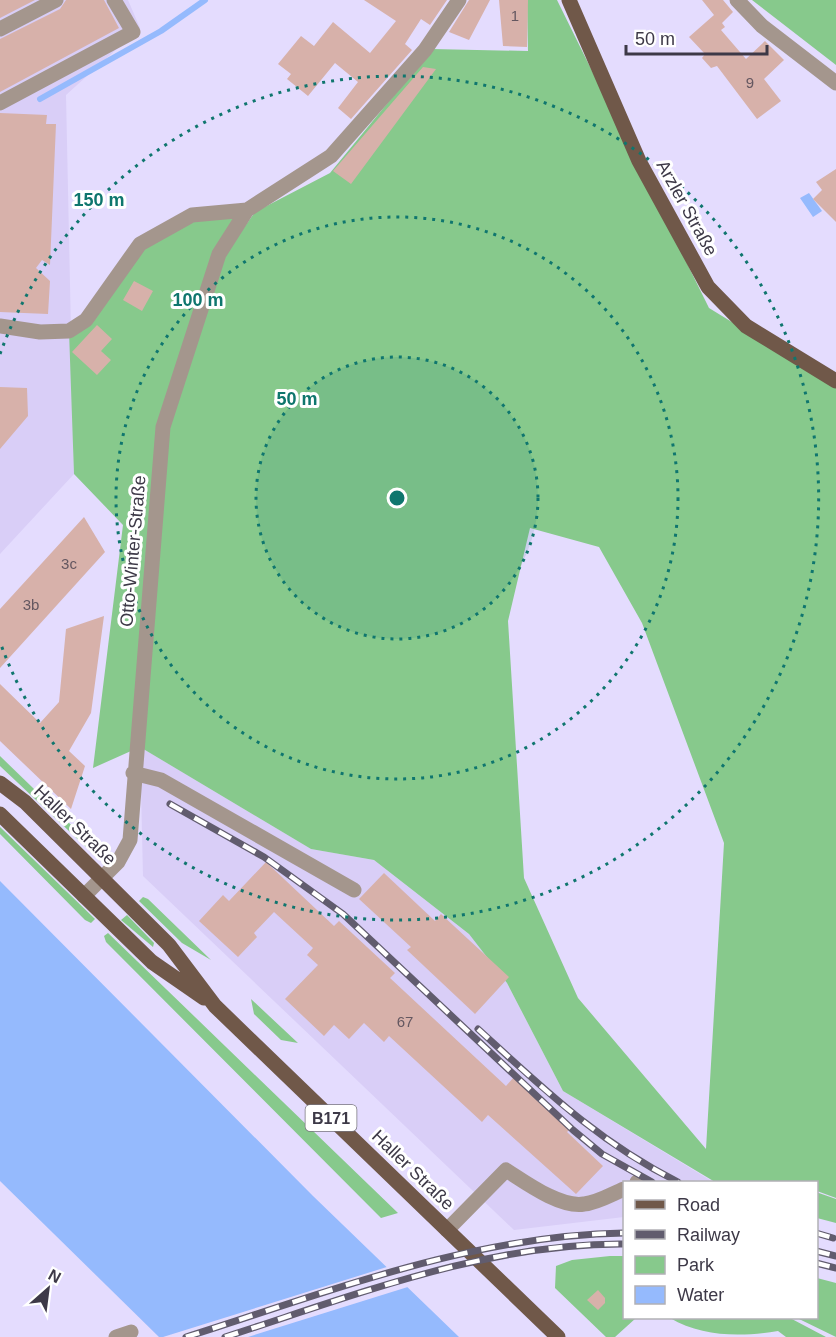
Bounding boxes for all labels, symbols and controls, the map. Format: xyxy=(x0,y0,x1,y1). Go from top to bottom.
house number: 1 xyxy=(511,7,519,24)
scale bar xyxy=(626,18,767,56)
text: 50 m xyxy=(635,29,675,49)
house number: 9 xyxy=(746,74,754,91)
street label: Arzler Straße xyxy=(653,157,721,259)
text: 150 m xyxy=(73,190,125,210)
text: 100 m xyxy=(172,290,224,310)
text: 50 m xyxy=(276,389,318,409)
street label: Otto-Winter-Straße xyxy=(116,474,150,628)
centre of rings xyxy=(387,488,407,508)
house number: 3c xyxy=(61,555,77,572)
house number: 3b xyxy=(23,596,39,613)
street label: Haller Straße xyxy=(30,781,120,869)
house number: 67 xyxy=(397,1013,413,1030)
road number: B171 xyxy=(306,1105,356,1131)
street label: Haller Straße xyxy=(368,1126,458,1214)
legend xyxy=(623,1181,818,1319)
text: Road xyxy=(677,1195,720,1215)
text: Railway xyxy=(677,1225,740,1245)
text: Park xyxy=(677,1255,715,1275)
north arrow xyxy=(18,1259,78,1319)
text: N xyxy=(46,1266,64,1286)
text: Water xyxy=(677,1285,724,1305)

